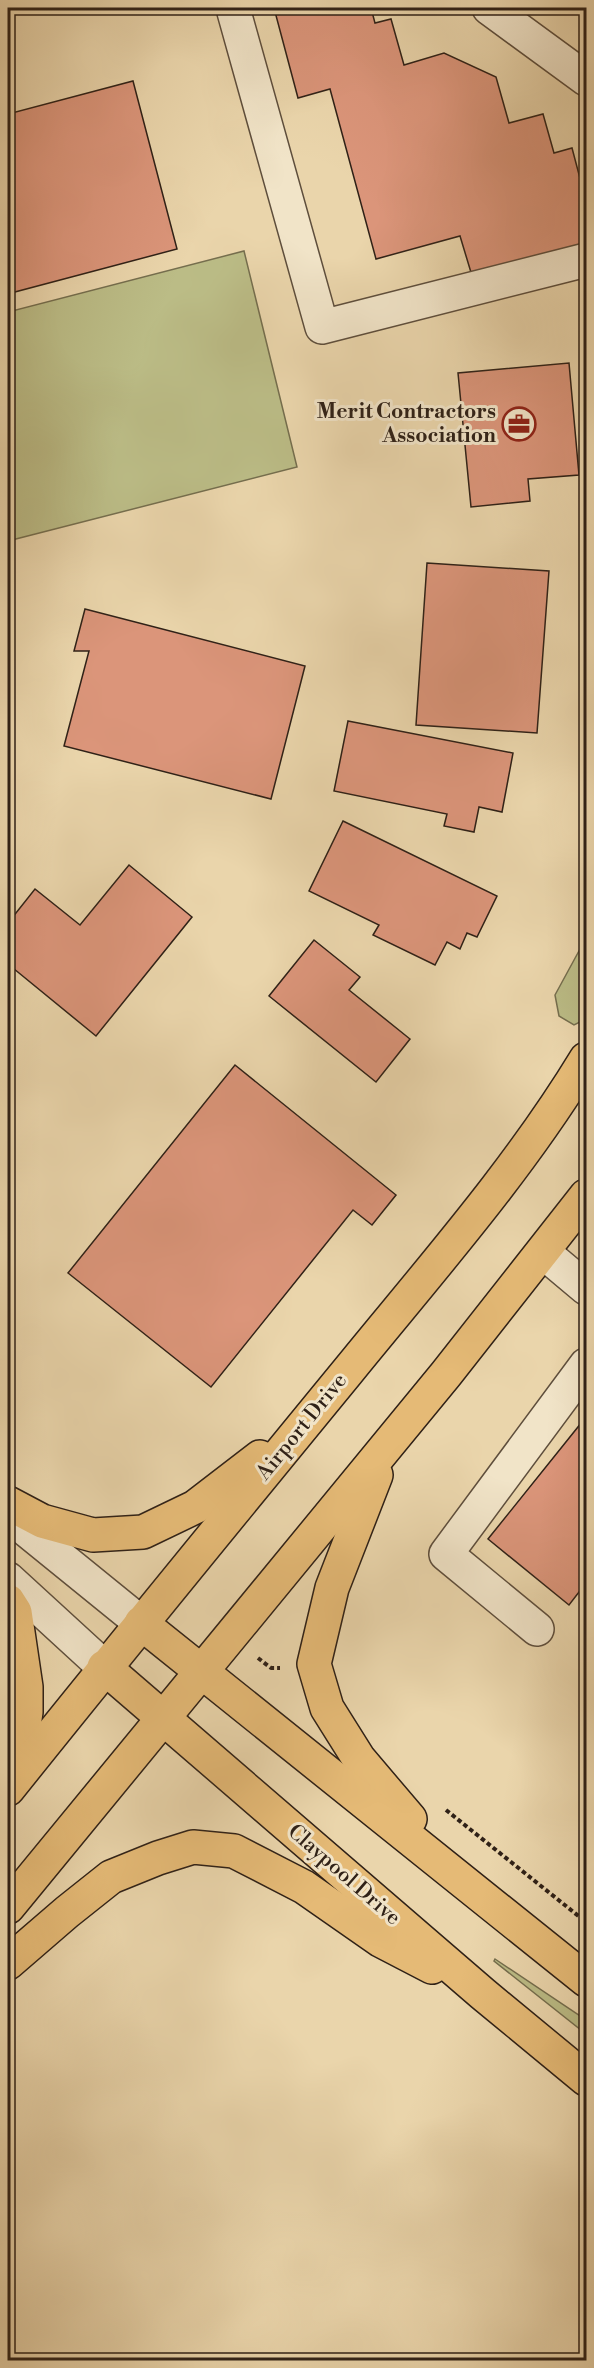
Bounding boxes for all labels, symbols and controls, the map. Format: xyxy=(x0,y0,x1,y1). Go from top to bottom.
place label: Merit Contractors Association xyxy=(317,399,496,449)
office icon: Merit Contractors Association xyxy=(501,406,537,442)
street label: Airport Drive xyxy=(250,1368,353,1486)
street label: Claypool Drive xyxy=(282,1819,406,1931)

